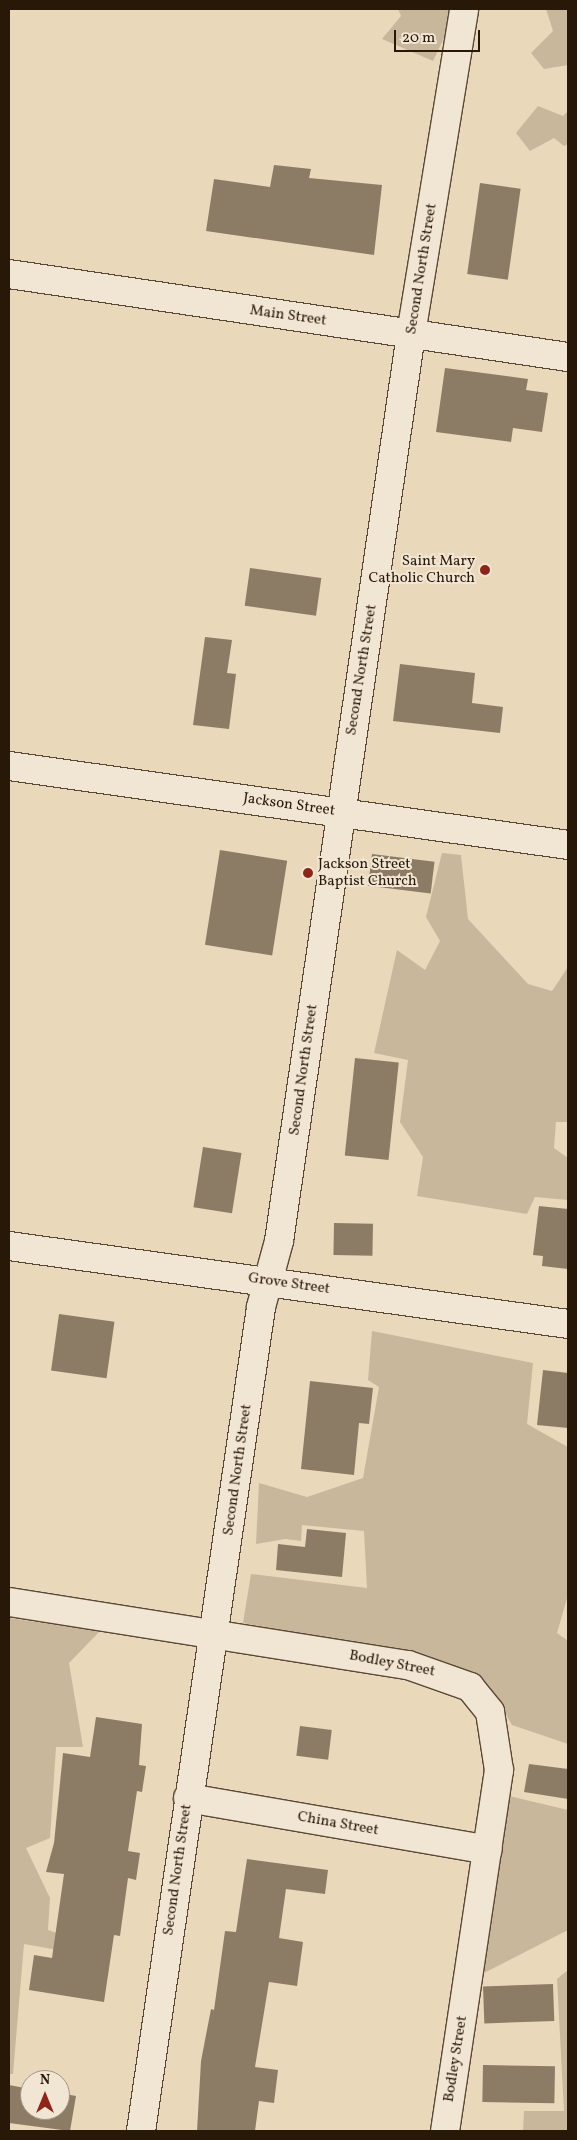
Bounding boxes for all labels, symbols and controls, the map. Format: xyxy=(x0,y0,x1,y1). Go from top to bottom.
scale bar xyxy=(397,20,483,52)
text: 20 m xyxy=(402,28,435,49)
street label: Second North Street xyxy=(403,202,441,336)
street label: Main Street xyxy=(249,302,327,330)
place label: Saint Mary Catholic Church xyxy=(368,552,475,587)
marker: Saint Mary Catholic Church xyxy=(479,564,491,576)
street label: Second North Street xyxy=(343,603,381,737)
street label: Jackson Street xyxy=(242,790,336,820)
place label: Jackson Street Baptist Church xyxy=(318,855,417,890)
marker: Jackson Street Baptist Church xyxy=(302,867,314,879)
street label: Second North Street xyxy=(286,1003,322,1137)
street label: Grove Street xyxy=(247,1269,331,1299)
street label: Second North Street xyxy=(220,1403,256,1537)
street label: Bodley Street xyxy=(347,1647,437,1681)
street label: Second North Street xyxy=(160,1803,196,1937)
street label: China Street xyxy=(296,1808,380,1840)
street label: Bodley Street xyxy=(440,2014,472,2104)
north arrow xyxy=(20,2070,70,2120)
text: N xyxy=(40,2071,50,2090)

